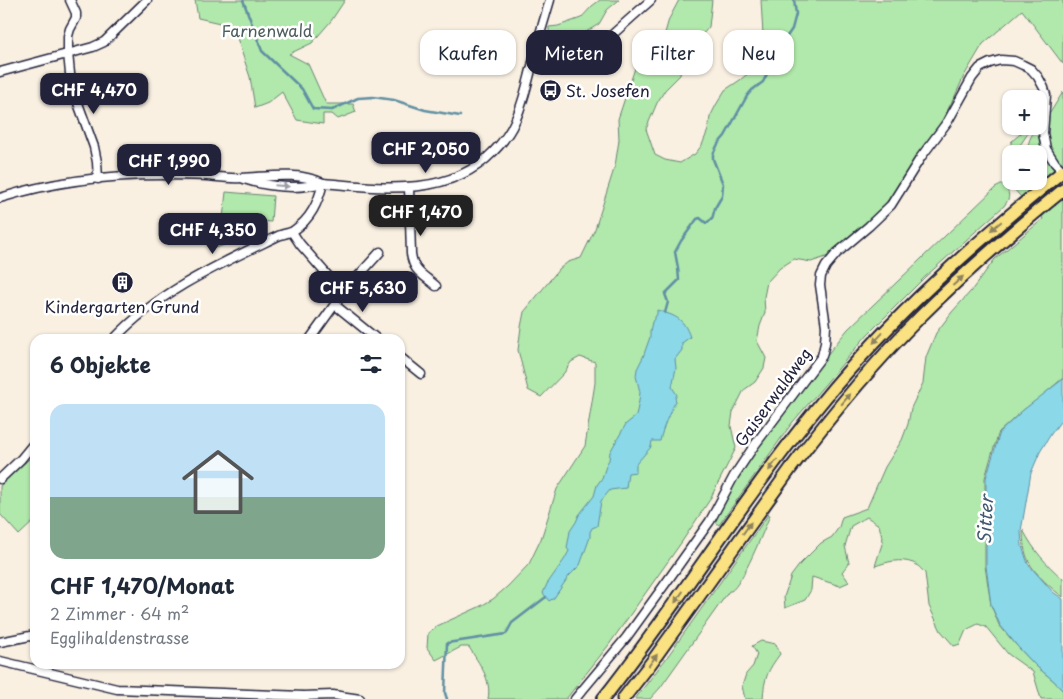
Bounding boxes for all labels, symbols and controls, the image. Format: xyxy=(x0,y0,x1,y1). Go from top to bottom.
park label: Farnenwald xyxy=(221,18,313,42)
chip: Kaufen xyxy=(420,30,516,75)
chip: Mieten xyxy=(526,30,622,75)
chip: Filter xyxy=(632,30,713,75)
chip: Neu xyxy=(723,30,794,75)
pin: CHF 4,470 xyxy=(37,72,151,115)
text: CHF 4,470 xyxy=(51,77,137,101)
place label: St. Josefen xyxy=(566,78,650,102)
bus stop icon: St. Josefen xyxy=(538,79,562,103)
map controls xyxy=(1002,90,1047,190)
button: + xyxy=(1002,90,1047,135)
pin: CHF 2,050 xyxy=(369,132,483,174)
text: CHF 2,050 xyxy=(382,136,470,160)
pin: CHF 1,990 xyxy=(112,144,226,186)
button: − xyxy=(1002,145,1047,190)
text: CHF 1,990 xyxy=(128,148,210,172)
one-way arrow xyxy=(274,182,290,190)
pin: CHF 1,470 xyxy=(364,194,478,237)
text: CHF 1,470 xyxy=(380,199,462,223)
pin: CHF 4,350 xyxy=(156,212,270,255)
text: CHF 4,350 xyxy=(170,217,256,241)
one-way arrow xyxy=(989,221,1002,232)
pin: CHF 5,630 xyxy=(306,270,420,313)
building icon: Kindergarten Grund xyxy=(110,271,134,295)
text: CHF 5,630 xyxy=(320,275,406,299)
one-way arrow xyxy=(951,275,963,287)
place label: Kindergarten Grund xyxy=(44,294,200,318)
one-way arrow xyxy=(872,332,884,344)
street label: Gaiserwaldweg xyxy=(728,342,816,451)
text: 6 Objekte xyxy=(50,348,151,380)
icon: filters xyxy=(357,350,385,378)
one-way arrow xyxy=(840,392,851,405)
icon: home xyxy=(173,437,263,527)
one-way arrow xyxy=(768,458,779,471)
water label: Sitter xyxy=(970,492,999,545)
one-way arrow xyxy=(742,521,752,535)
text: CHF 1,470/Monat xyxy=(50,569,235,601)
one-way arrow xyxy=(674,590,684,604)
text: 2 Zimmer · 64 m² xyxy=(50,601,189,625)
text: Egglihaldenstrasse xyxy=(50,625,189,649)
one-way arrow xyxy=(648,653,658,667)

